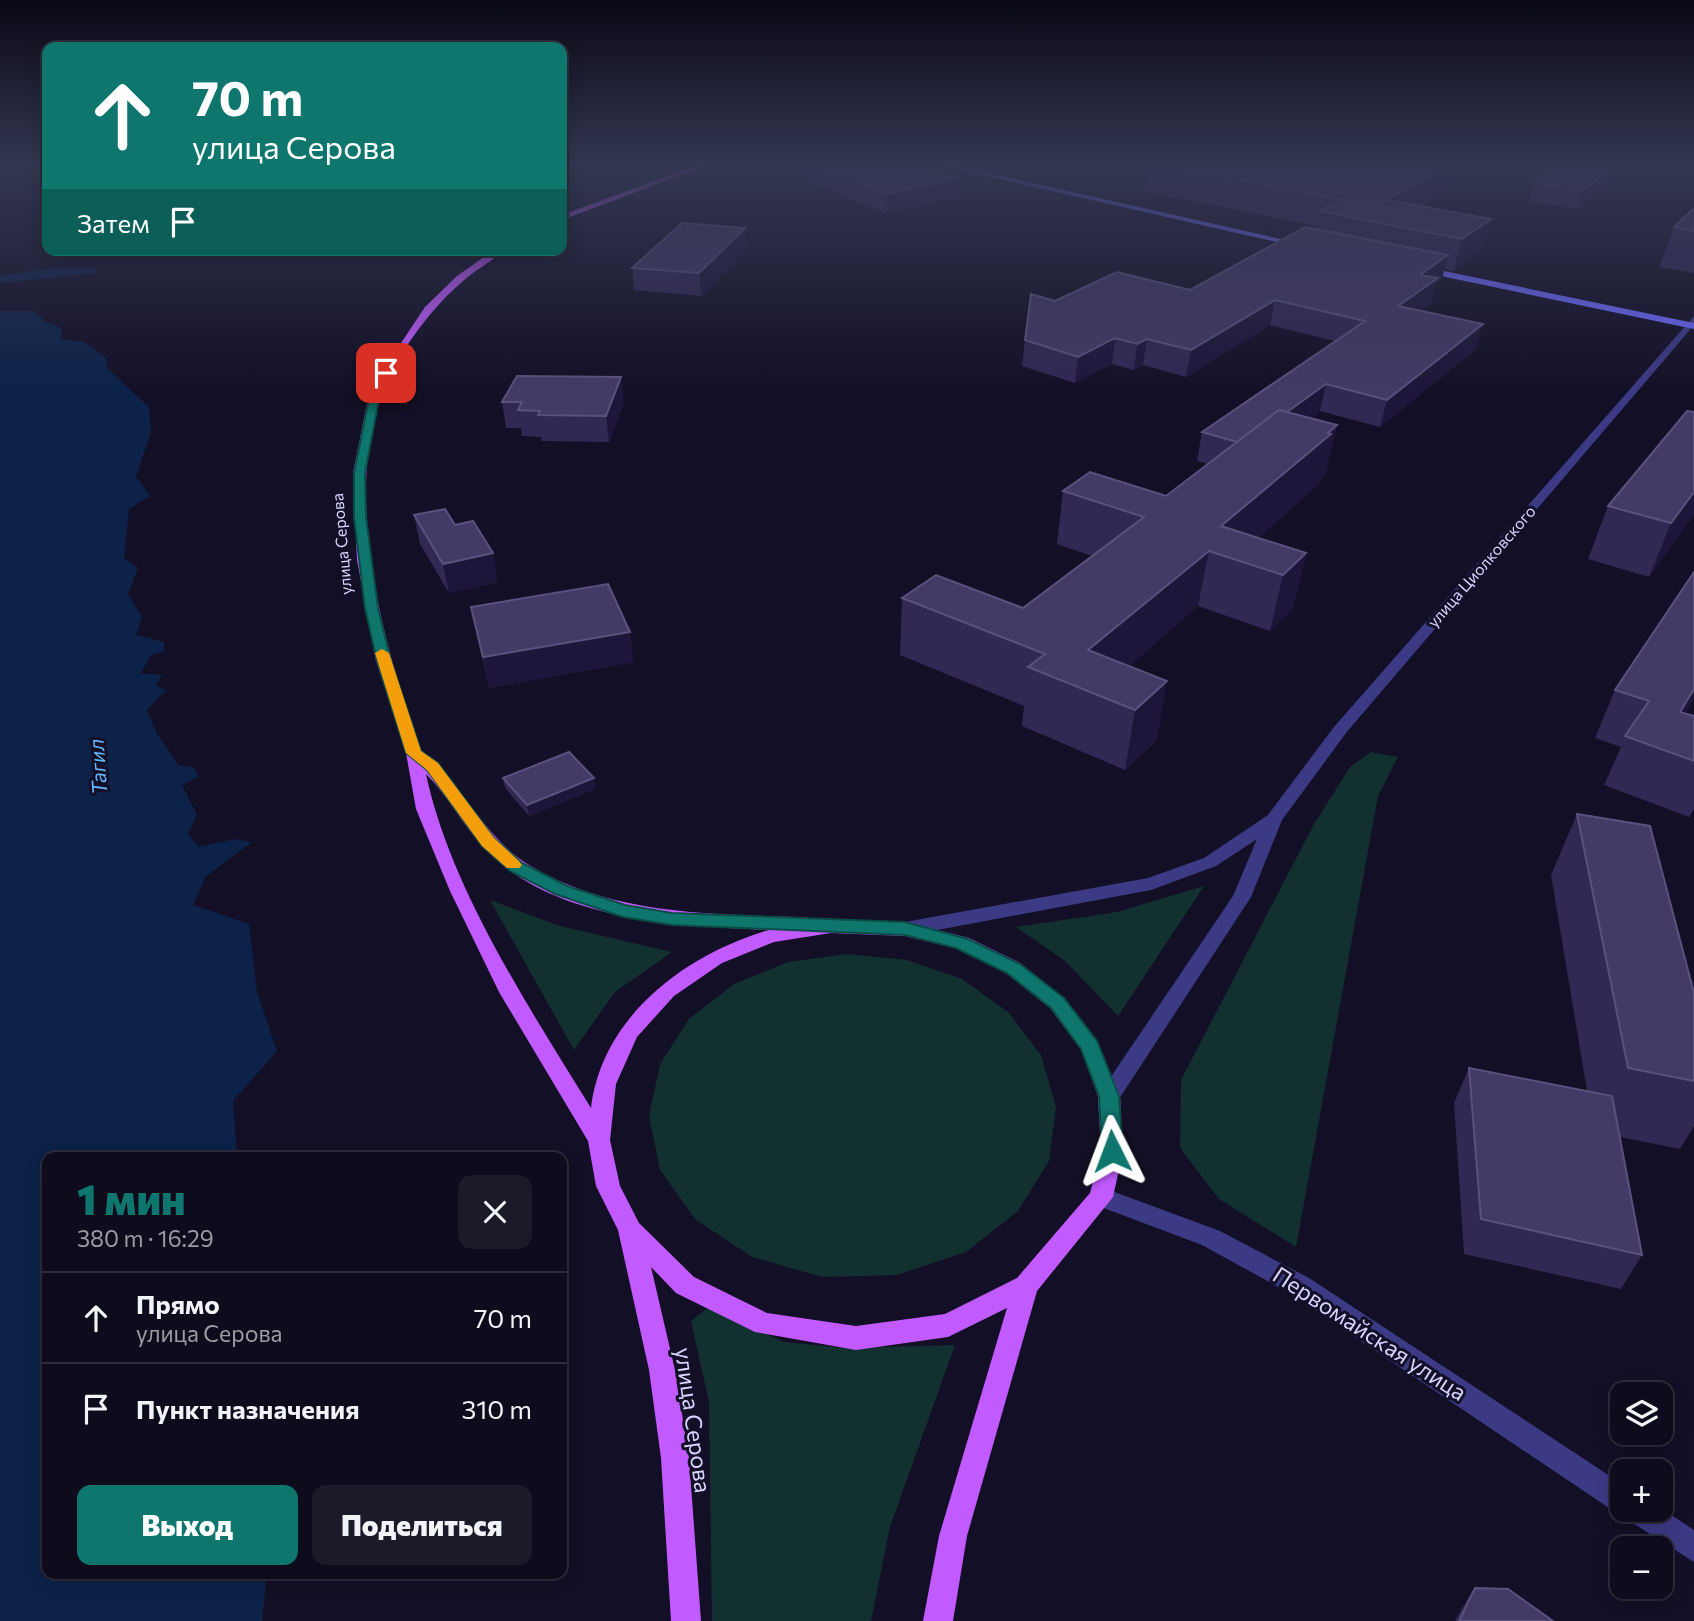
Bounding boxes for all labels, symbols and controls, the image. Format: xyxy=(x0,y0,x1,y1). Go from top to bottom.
text: 70 m xyxy=(192,66,303,126)
icon: ahead xyxy=(77,70,168,161)
text: улица Серова xyxy=(192,126,396,166)
icon: arrive xyxy=(164,203,202,241)
text: Затем xyxy=(77,207,150,238)
pin xyxy=(356,343,416,403)
icon: arrive xyxy=(367,354,405,392)
street label: улица Серова xyxy=(327,492,355,596)
street label: улица Циолковского xyxy=(1423,501,1539,631)
water label: Тагил xyxy=(83,738,111,796)
position arrow xyxy=(1075,1114,1149,1188)
text: 1 мин xyxy=(77,1172,186,1224)
button: close xyxy=(458,1175,532,1249)
text: 380 m · 16:29 xyxy=(77,1224,214,1252)
street label: Первомайская улица xyxy=(1268,1260,1472,1406)
text: Прямо xyxy=(136,1288,220,1319)
icon: ahead xyxy=(77,1299,115,1337)
text: 70 m xyxy=(474,1302,532,1333)
text: улица Серова xyxy=(136,1319,283,1347)
street label: улица Серова xyxy=(670,1346,718,1494)
map controls xyxy=(1610,1382,1673,1599)
button: layers xyxy=(1610,1382,1673,1445)
icon: arrive xyxy=(77,1390,115,1428)
text: Пункт назначения xyxy=(136,1393,360,1424)
text: 310 m xyxy=(461,1393,532,1424)
button: + xyxy=(1610,1459,1673,1522)
button: Выход xyxy=(77,1485,298,1565)
button: Поделиться xyxy=(312,1485,532,1565)
button: − xyxy=(1610,1536,1673,1599)

